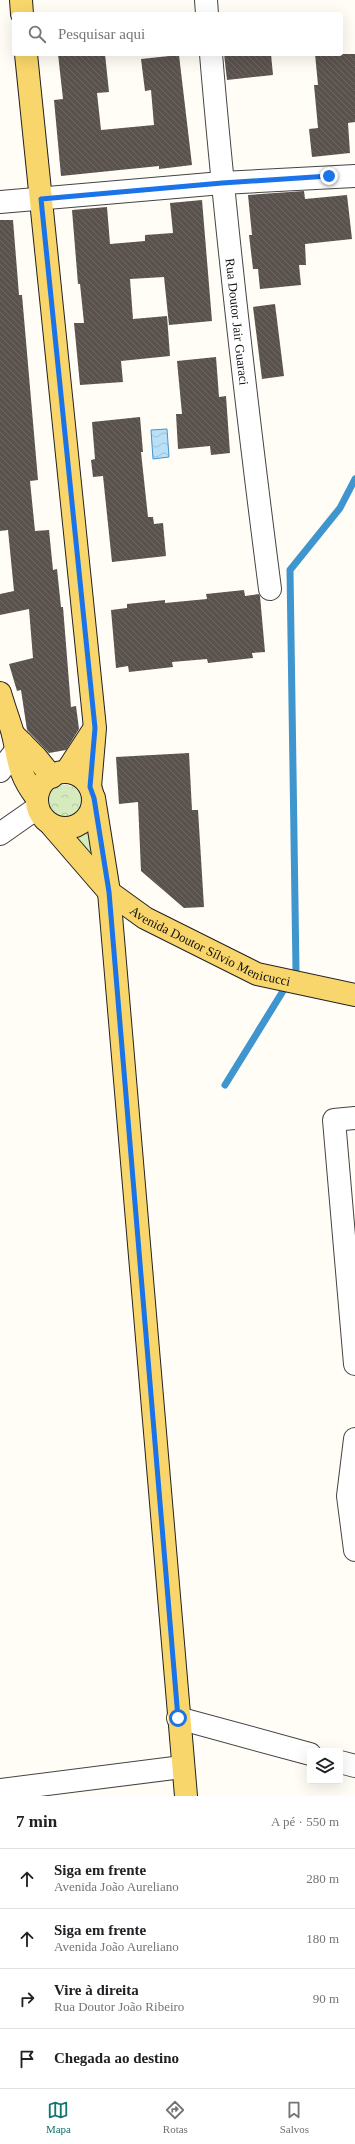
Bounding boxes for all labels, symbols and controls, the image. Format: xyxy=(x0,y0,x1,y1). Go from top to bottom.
search box xyxy=(12,12,343,56)
icon: search xyxy=(26,23,48,45)
text: Pesquisar aqui xyxy=(58,26,145,42)
route end xyxy=(320,167,338,185)
street label: Rua Doutor Jair Guaraci xyxy=(223,257,252,386)
street label: Avenida Doutor Sílvio Menicucci xyxy=(127,902,292,989)
route start xyxy=(169,1709,187,1727)
map controls xyxy=(307,1748,343,1784)
button: layers xyxy=(307,1748,343,1784)
text: 7 min xyxy=(16,1812,57,1831)
text: A pé · 550 m xyxy=(271,1814,339,1829)
text: Siga em frente xyxy=(54,1862,146,1878)
icon: ahead xyxy=(16,1868,38,1890)
text: 280 m xyxy=(306,1871,339,1886)
text: Avenida João Aureliano xyxy=(54,1879,179,1894)
text: Siga em frente xyxy=(54,1922,146,1938)
icon: ahead xyxy=(16,1928,38,1950)
text: 180 m xyxy=(306,1931,339,1946)
text: Avenida João Aureliano xyxy=(54,1939,179,1954)
text: Vire à direita xyxy=(54,1982,139,1998)
icon: right xyxy=(16,1988,38,2010)
text: 90 m xyxy=(313,1991,339,2006)
text: Rua Doutor João Ribeiro xyxy=(54,1999,184,2014)
icon: arrive xyxy=(16,2048,38,2070)
text: Chegada ao destino xyxy=(54,2050,179,2066)
tab: Mapa xyxy=(46,2099,71,2135)
tab: Rotas xyxy=(163,2099,188,2135)
tab: Salvos xyxy=(280,2099,309,2135)

